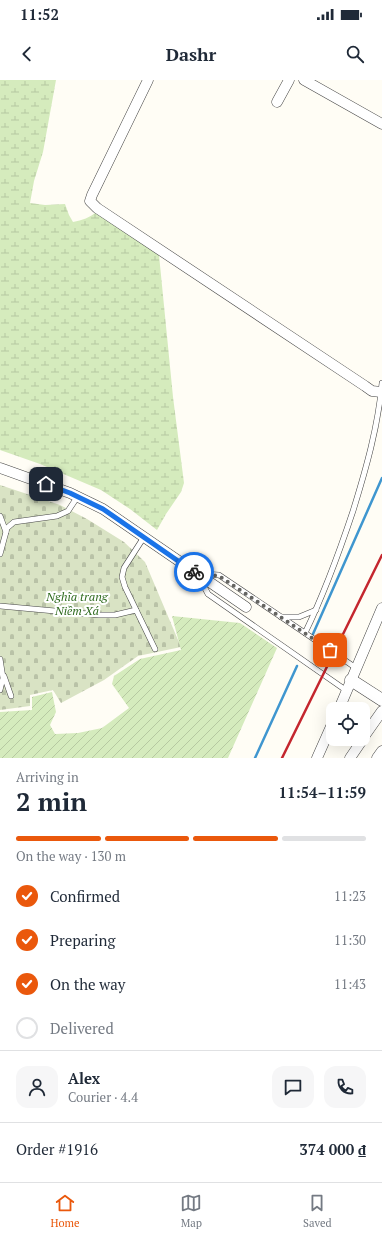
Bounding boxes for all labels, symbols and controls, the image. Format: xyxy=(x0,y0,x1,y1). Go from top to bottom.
text: 11:52 xyxy=(20,4,59,24)
text: Dashr xyxy=(166,42,216,66)
icon: back xyxy=(16,43,38,65)
icon: search xyxy=(344,43,366,65)
pin xyxy=(29,467,63,501)
icon: home xyxy=(35,473,57,495)
courier xyxy=(174,552,214,592)
icon: bike xyxy=(183,561,205,583)
park label: Nghĩa trang Niềm Xá xyxy=(45,589,109,618)
pin xyxy=(313,633,347,667)
icon: bag xyxy=(319,639,341,661)
map controls xyxy=(326,702,370,746)
button: locate xyxy=(326,702,370,746)
text: Arriving in xyxy=(16,768,79,786)
text: 11:54–11:59 xyxy=(279,782,366,802)
text: 2 min xyxy=(16,784,87,818)
text: On the way · 130 m xyxy=(16,847,126,865)
icon: check xyxy=(16,885,38,907)
text: Confirmed xyxy=(50,886,120,906)
text: 11:23 xyxy=(334,887,366,905)
icon: check xyxy=(16,929,38,951)
text: Preparing xyxy=(50,930,115,950)
text: 11:30 xyxy=(334,931,366,949)
icon: check xyxy=(16,973,38,995)
text: On the way xyxy=(50,974,125,994)
text: 11:43 xyxy=(334,975,366,993)
text: Delivered xyxy=(50,1018,114,1038)
button: person xyxy=(16,1066,58,1108)
button: chat xyxy=(272,1066,314,1108)
button: phone xyxy=(324,1066,366,1108)
text: Alex xyxy=(68,1068,100,1088)
text: Courier · 4.4 xyxy=(68,1088,138,1106)
text: Order #1916 xyxy=(16,1139,98,1159)
text: 374 000 ₫ xyxy=(299,1139,366,1159)
tab: Home xyxy=(50,1192,80,1230)
tab: Map xyxy=(180,1192,202,1230)
tab: Saved xyxy=(303,1192,332,1230)

